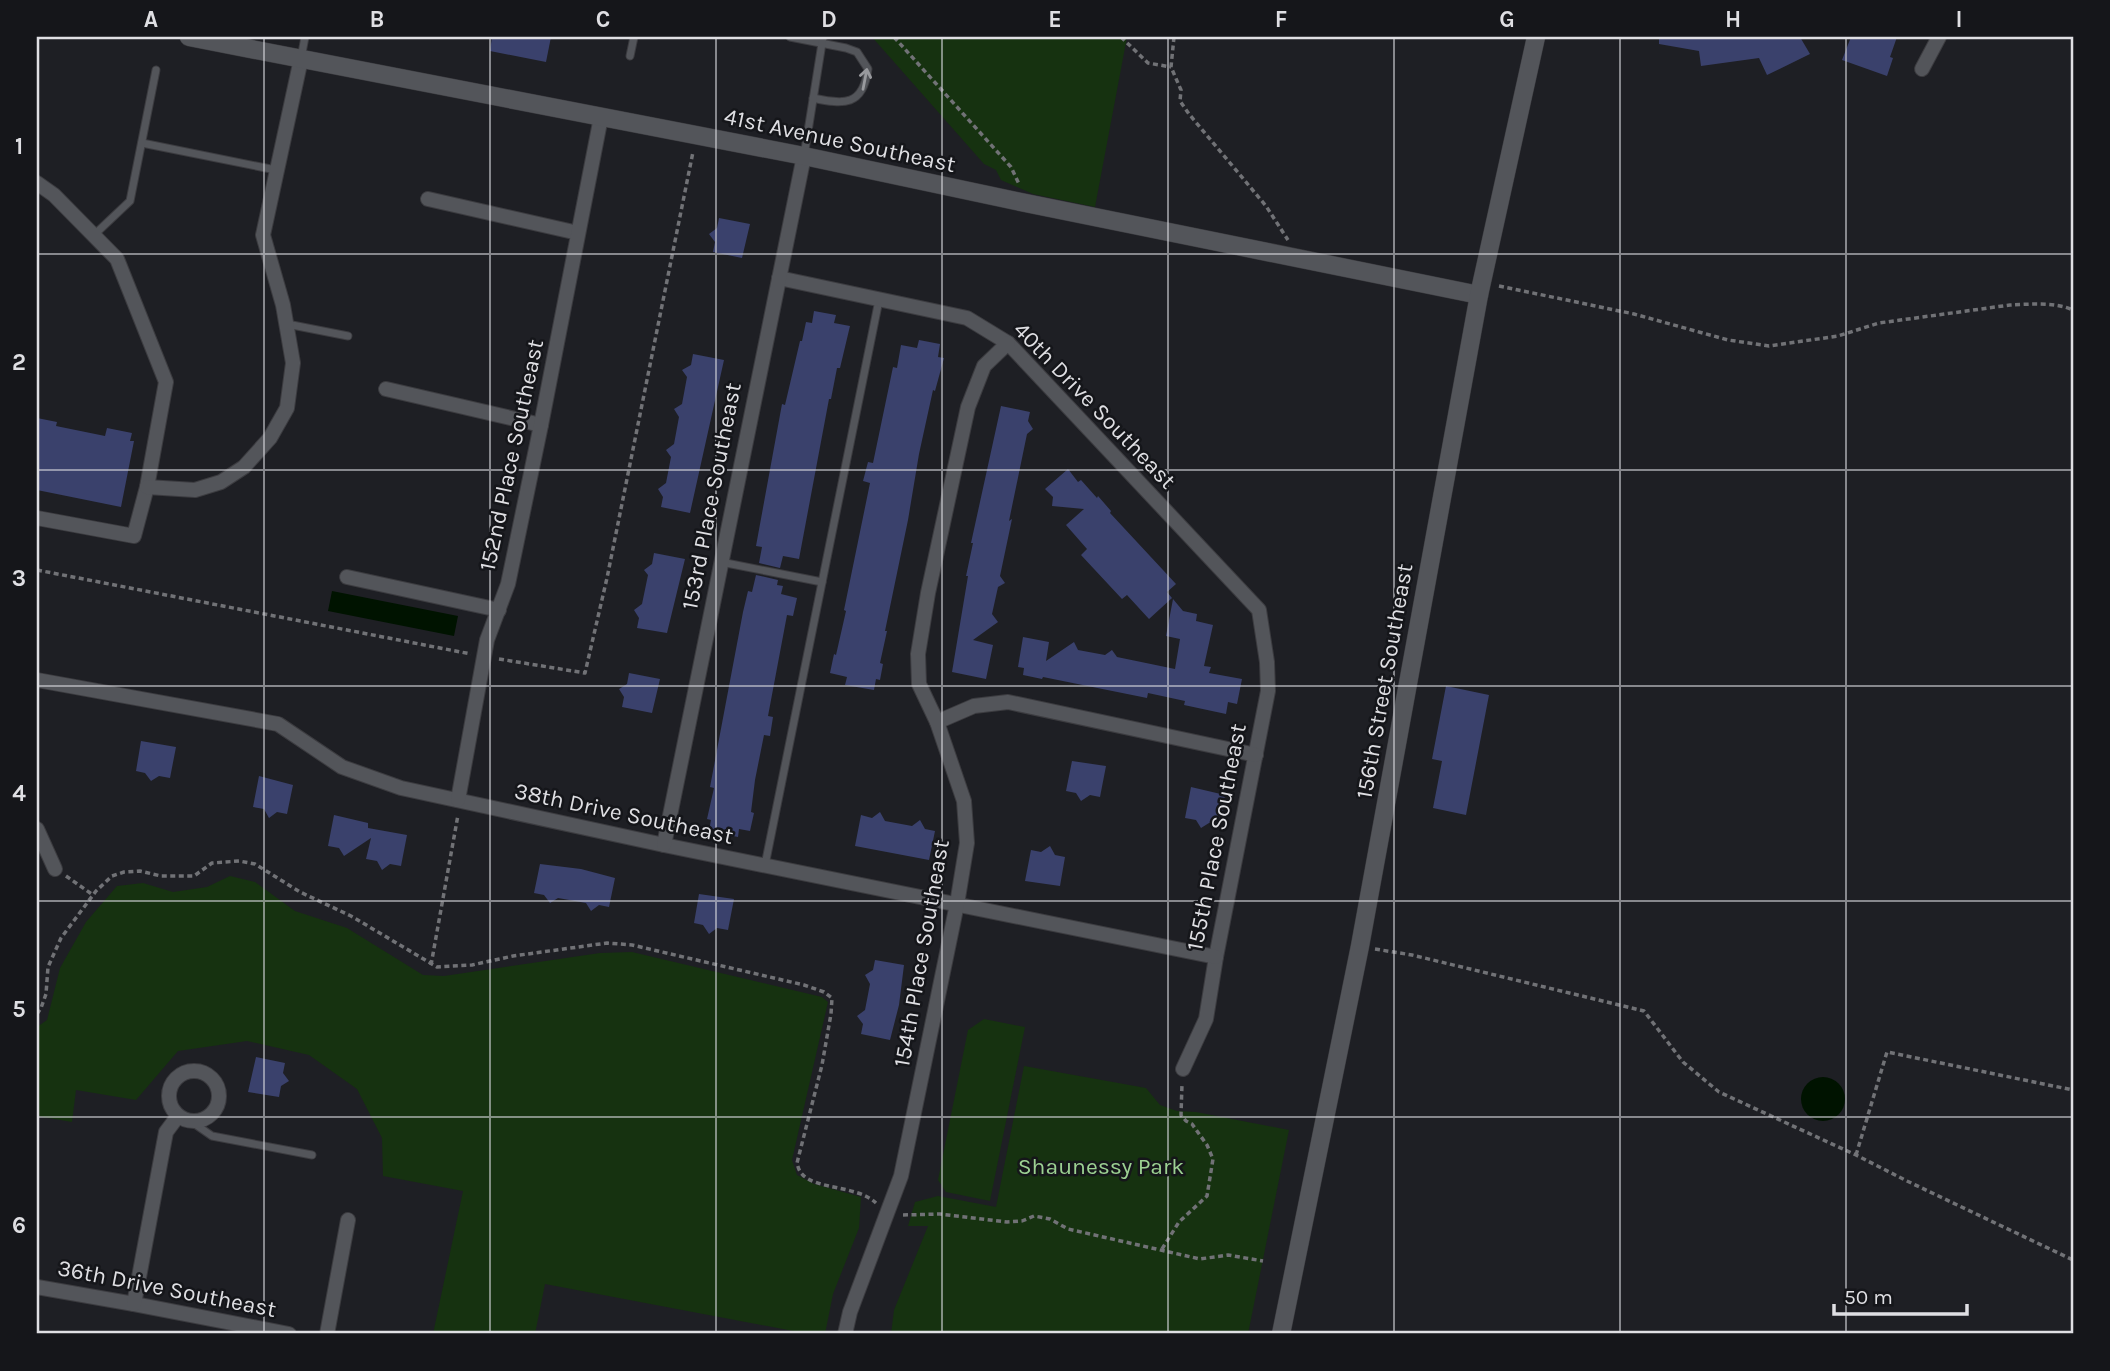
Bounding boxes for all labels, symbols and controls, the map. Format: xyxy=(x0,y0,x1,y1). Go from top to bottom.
text: A xyxy=(144,6,158,33)
text: B xyxy=(370,6,384,33)
text: C xyxy=(596,6,610,33)
text: D xyxy=(821,6,837,33)
text: E xyxy=(1048,6,1062,33)
text: F xyxy=(1275,6,1287,33)
text: G xyxy=(1499,6,1515,33)
text: H xyxy=(1725,6,1741,33)
text: I xyxy=(1955,6,1963,33)
one-way arrow xyxy=(859,68,872,91)
street label: 41st Avenue Southeast xyxy=(722,103,958,178)
text: 1 xyxy=(15,133,23,160)
street label: 40th Drive Southeast xyxy=(1008,316,1182,495)
street label: 152nd Place Southeast xyxy=(474,337,549,573)
text: 2 xyxy=(12,349,26,376)
street label: 153rd Place Southeast xyxy=(676,380,747,612)
street label: 156th Street Southeast xyxy=(1350,561,1419,801)
text: 3 xyxy=(12,565,26,592)
street label: 155th Place Southeast xyxy=(1181,721,1252,953)
street label: 38th Drive Southeast xyxy=(512,777,736,850)
text: 4 xyxy=(12,780,26,807)
street label: 154th Place Southeast xyxy=(888,837,955,1069)
text: 5 xyxy=(12,996,26,1023)
park label: Shaunessy Park xyxy=(1018,1153,1184,1180)
text: 6 xyxy=(12,1212,26,1239)
street label: 36th Drive Southeast xyxy=(55,1254,279,1323)
scale bar xyxy=(1834,1273,1966,1317)
text: 50 m xyxy=(1844,1285,1893,1309)

